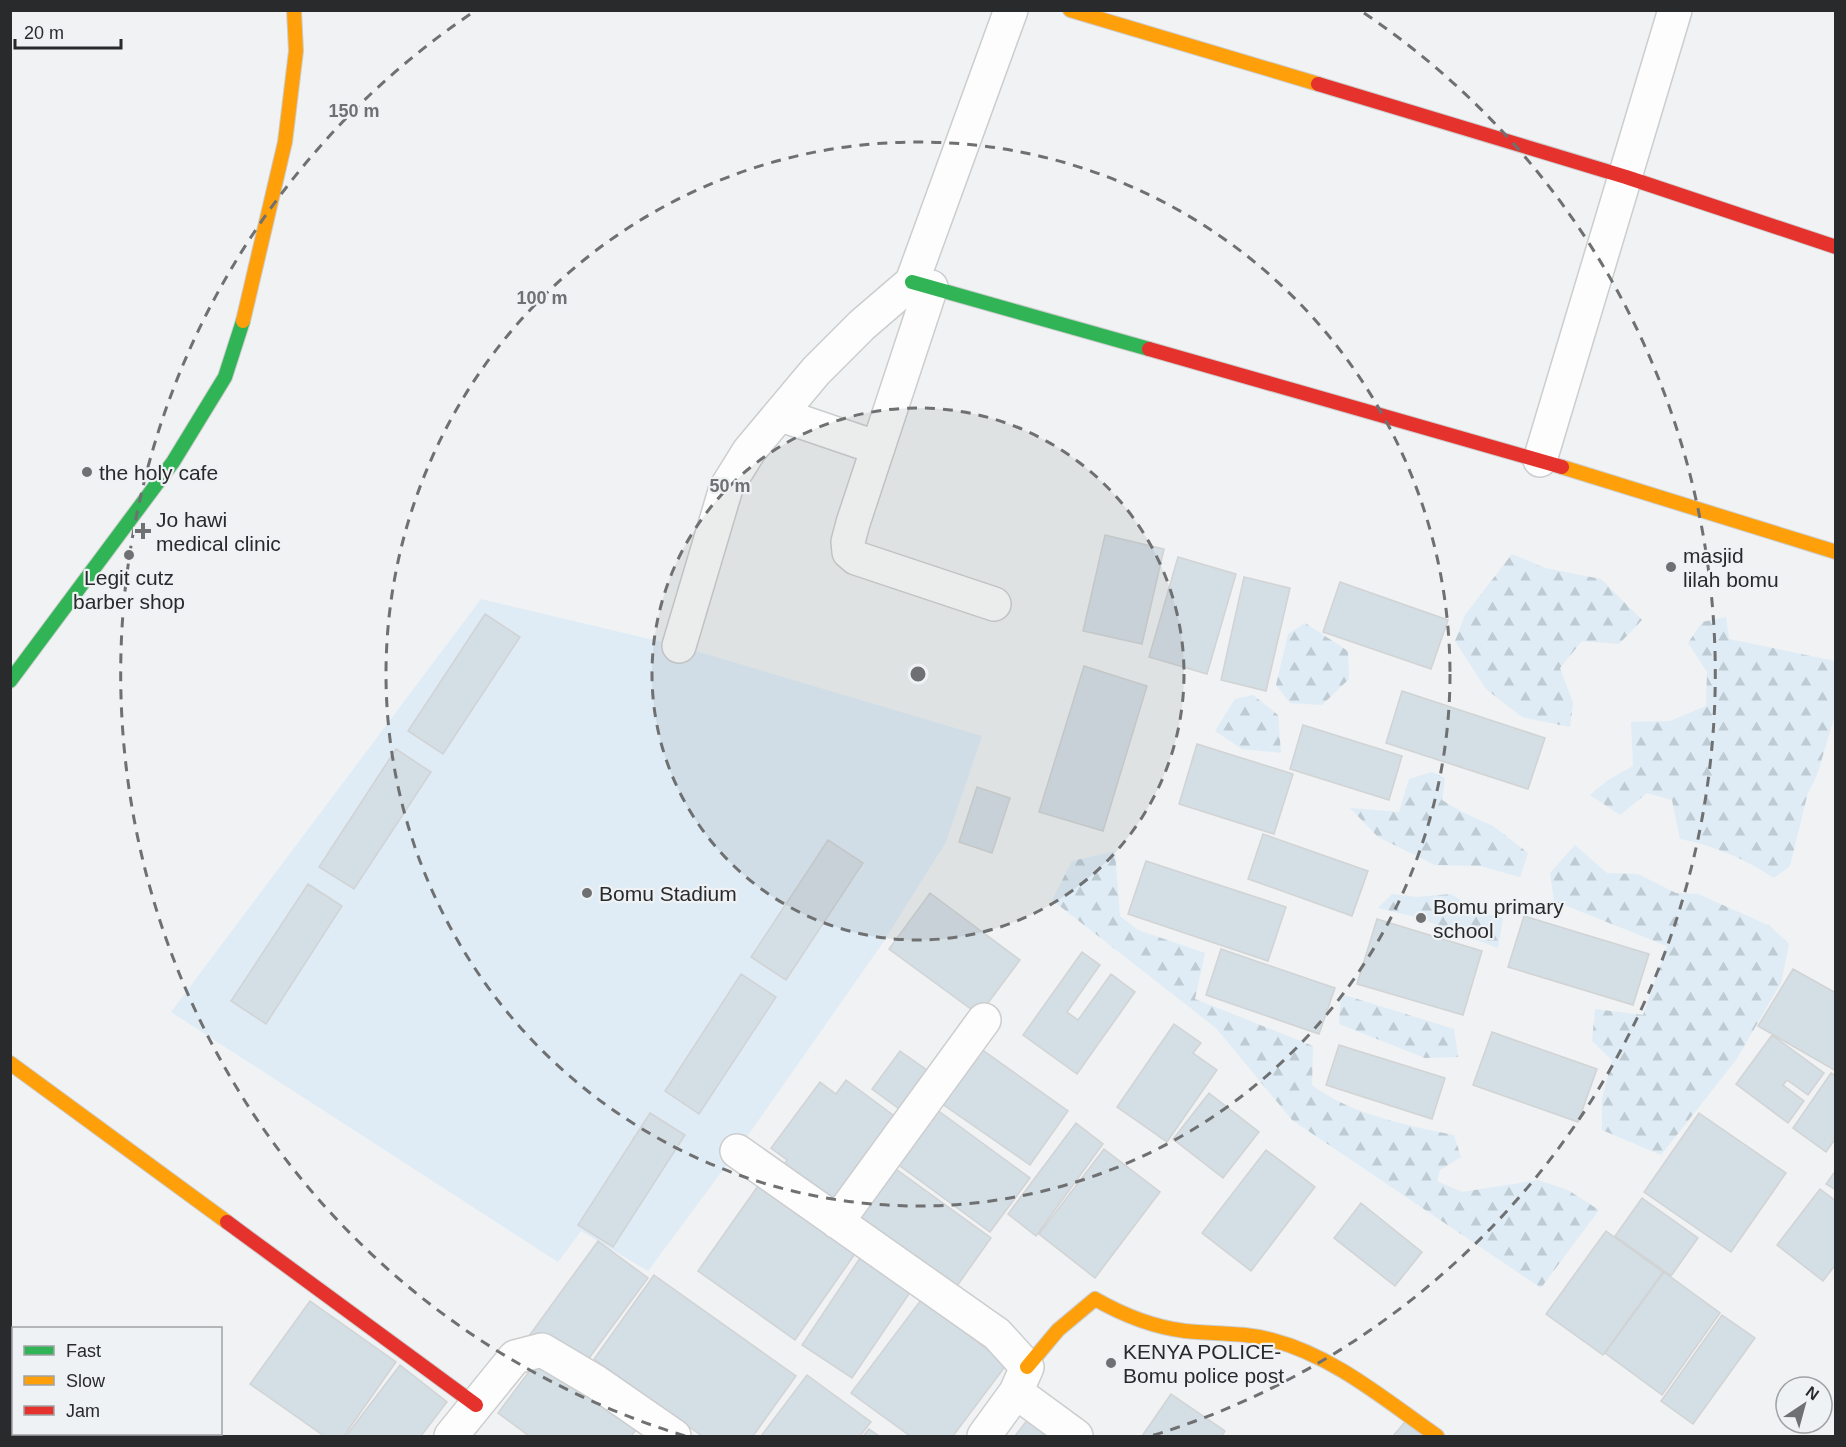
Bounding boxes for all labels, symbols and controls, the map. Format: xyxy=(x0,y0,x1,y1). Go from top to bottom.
scale bar xyxy=(15,12,122,50)
text: 20 m xyxy=(24,23,64,43)
text: 150 m xyxy=(328,101,380,121)
text: 100 m xyxy=(516,288,568,308)
place label: the holy cafe xyxy=(99,461,218,484)
marker: the holy cafe xyxy=(80,465,94,479)
text: 50 m xyxy=(709,476,751,496)
place label: Jo hawi medical clinic xyxy=(156,508,281,555)
marker: Jo hawi medical clinic xyxy=(134,522,152,540)
place label: masjid lilah bomu xyxy=(1683,544,1779,591)
marker: Legit cutz barber shop xyxy=(122,548,136,562)
marker: masjid lilah bomu xyxy=(1664,560,1678,574)
place label: Legit cutz barber shop xyxy=(73,566,185,613)
centre of rings xyxy=(908,664,928,684)
place label: Bomu Stadium xyxy=(599,882,737,905)
marker: Bomu Stadium xyxy=(580,886,594,900)
place label: Bomu primary school xyxy=(1433,895,1564,942)
marker: Bomu primary school xyxy=(1414,911,1428,925)
legend xyxy=(12,1327,222,1435)
place label: KENYA POLICE- Bomu police post xyxy=(1123,1340,1284,1387)
text: Fast xyxy=(66,1341,101,1361)
marker: KENYA POLICE- Bomu police post xyxy=(1104,1356,1118,1370)
text: Slow xyxy=(66,1371,106,1391)
north arrow xyxy=(1774,1375,1834,1435)
text: N xyxy=(1803,1383,1822,1404)
text: Jam xyxy=(66,1401,100,1421)

